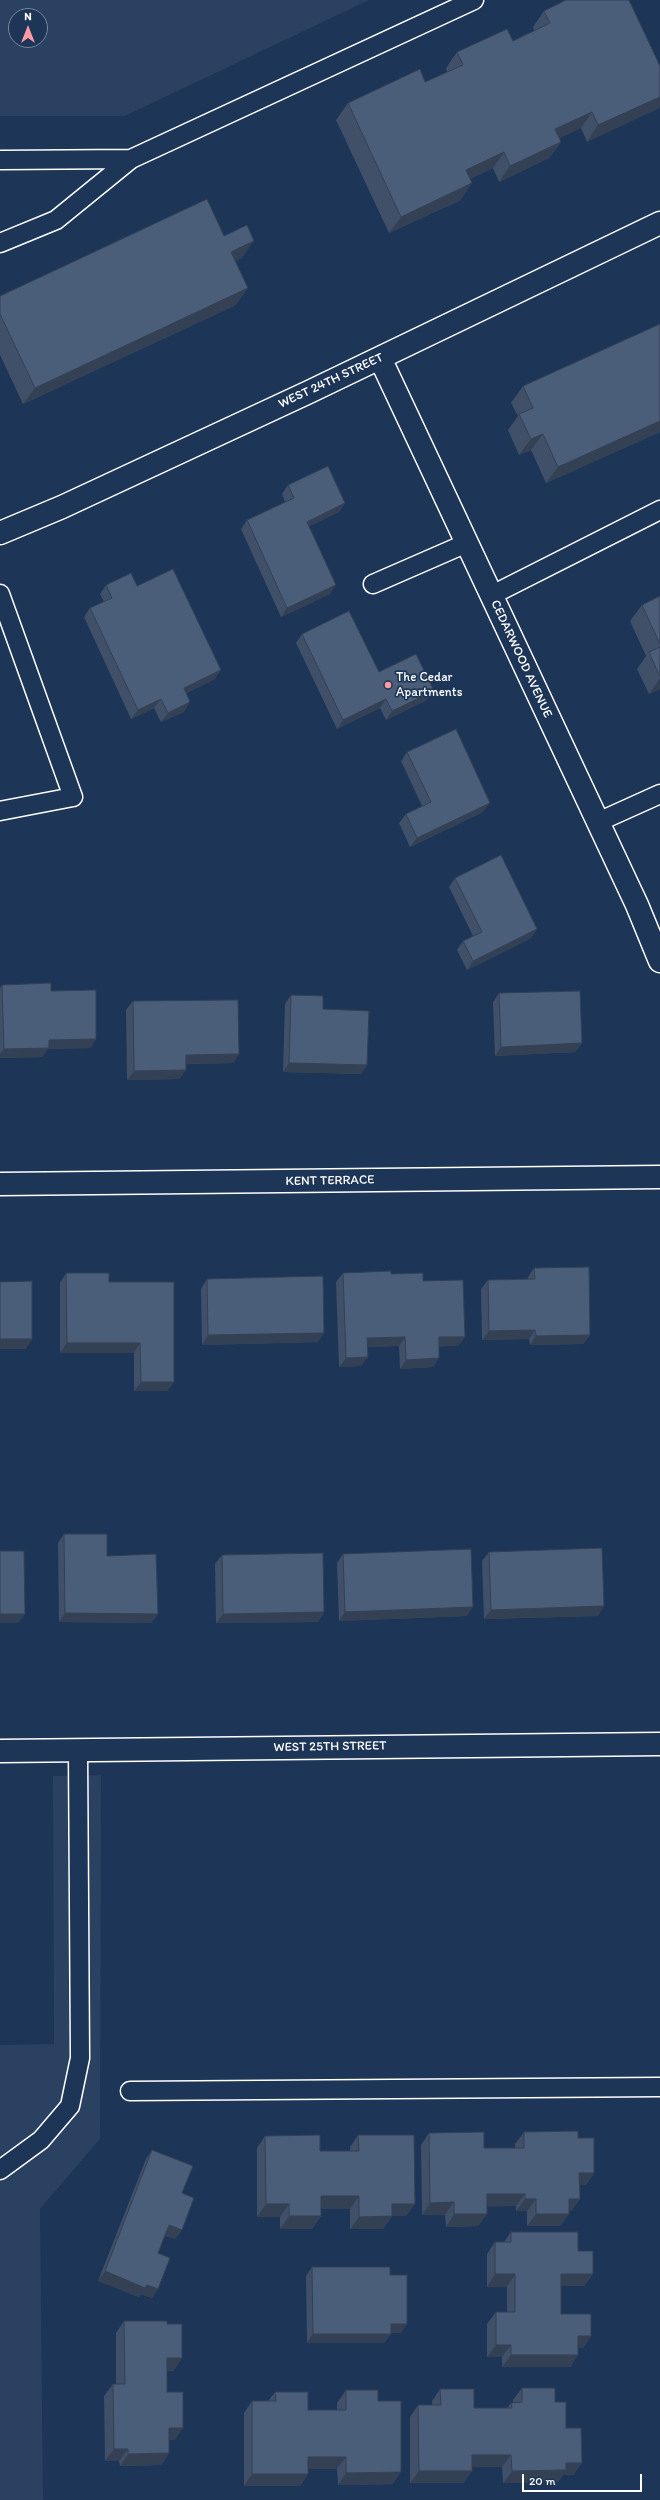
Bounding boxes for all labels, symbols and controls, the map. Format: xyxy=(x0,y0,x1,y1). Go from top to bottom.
north arrow xyxy=(8,8,48,48)
text: N xyxy=(24,10,32,23)
street label: WEST 24TH STREET xyxy=(276,350,386,412)
street label: CEDARWOOD AVENUE xyxy=(487,597,555,721)
place label: The Cedar Apartments xyxy=(396,670,462,701)
marker: The Cedar Apartments xyxy=(383,680,393,690)
street label: KENT TERRACE xyxy=(285,1172,375,1190)
street label: WEST 25TH STREET xyxy=(273,1738,387,1756)
scale bar xyxy=(524,2466,644,2492)
text: 20 m xyxy=(529,2474,556,2488)

